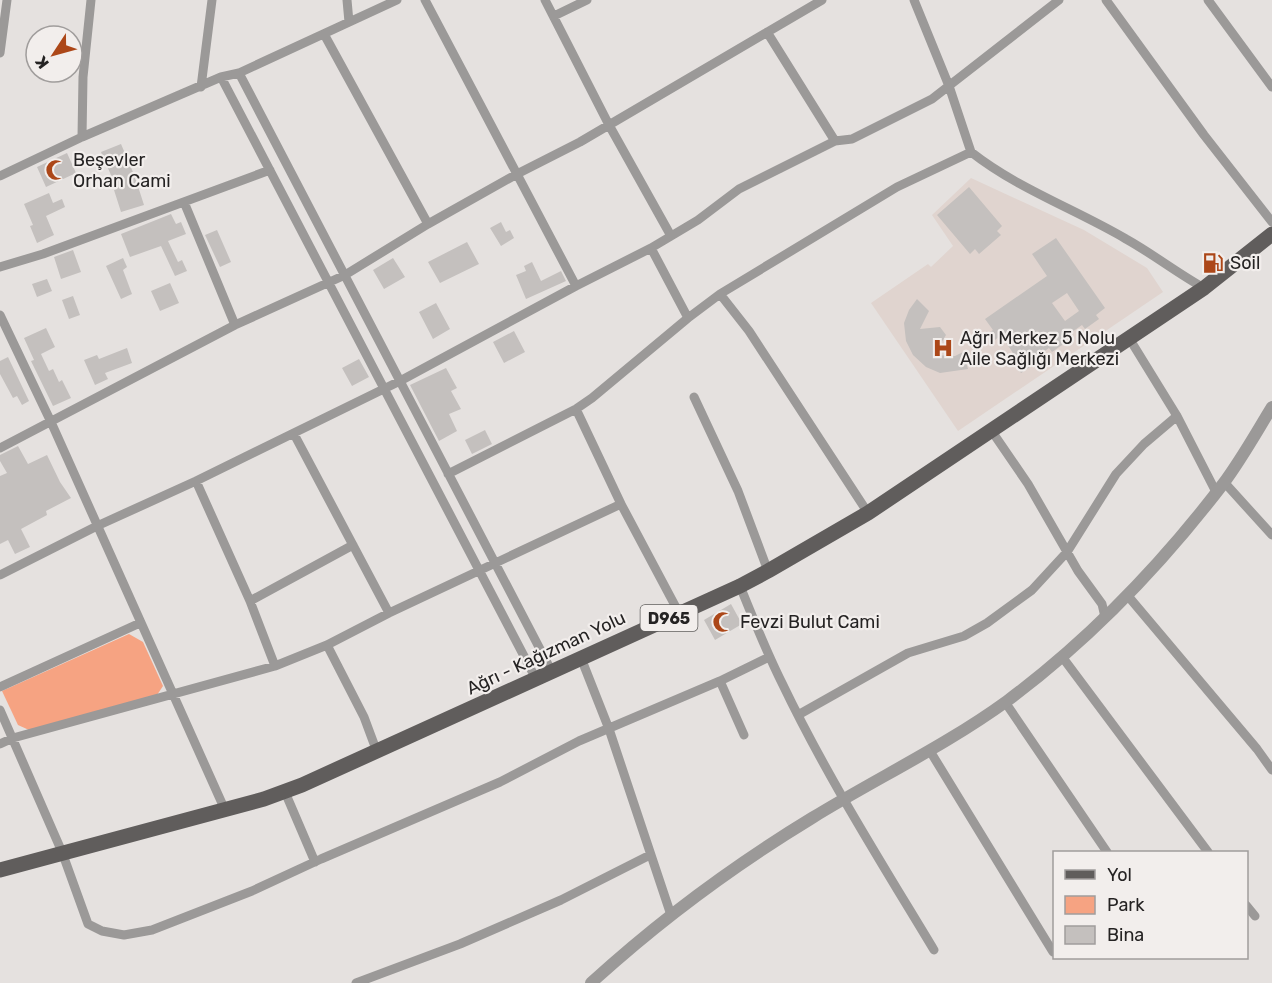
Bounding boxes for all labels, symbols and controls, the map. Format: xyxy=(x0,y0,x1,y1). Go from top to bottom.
north arrow xyxy=(24,24,84,84)
text: K xyxy=(31,52,53,72)
place label: Beşevler Orhan Cami xyxy=(73,149,171,192)
mosque icon: Beşevler Orhan Cami xyxy=(44,158,68,182)
fuel station icon: Soil xyxy=(1201,251,1225,275)
place label: Soil xyxy=(1230,252,1260,274)
place label: Ağrı Merkez 5 Nolu Aile Sağlığı Merkezi xyxy=(960,327,1119,370)
hospital icon: Ağrı Merkez 5 Nolu Aile Sağlığı Merkezi xyxy=(931,336,955,360)
road number: D965 xyxy=(640,605,698,631)
street label: Ağrı - Kağızman Yolu xyxy=(463,607,629,699)
mosque icon: Fevzi Bulut Cami xyxy=(711,610,735,634)
place label: Fevzi Bulut Cami xyxy=(740,611,880,633)
legend xyxy=(1053,851,1248,959)
text: Yol xyxy=(1107,864,1132,886)
text: Park xyxy=(1107,894,1145,916)
text: Bina xyxy=(1107,924,1144,946)

